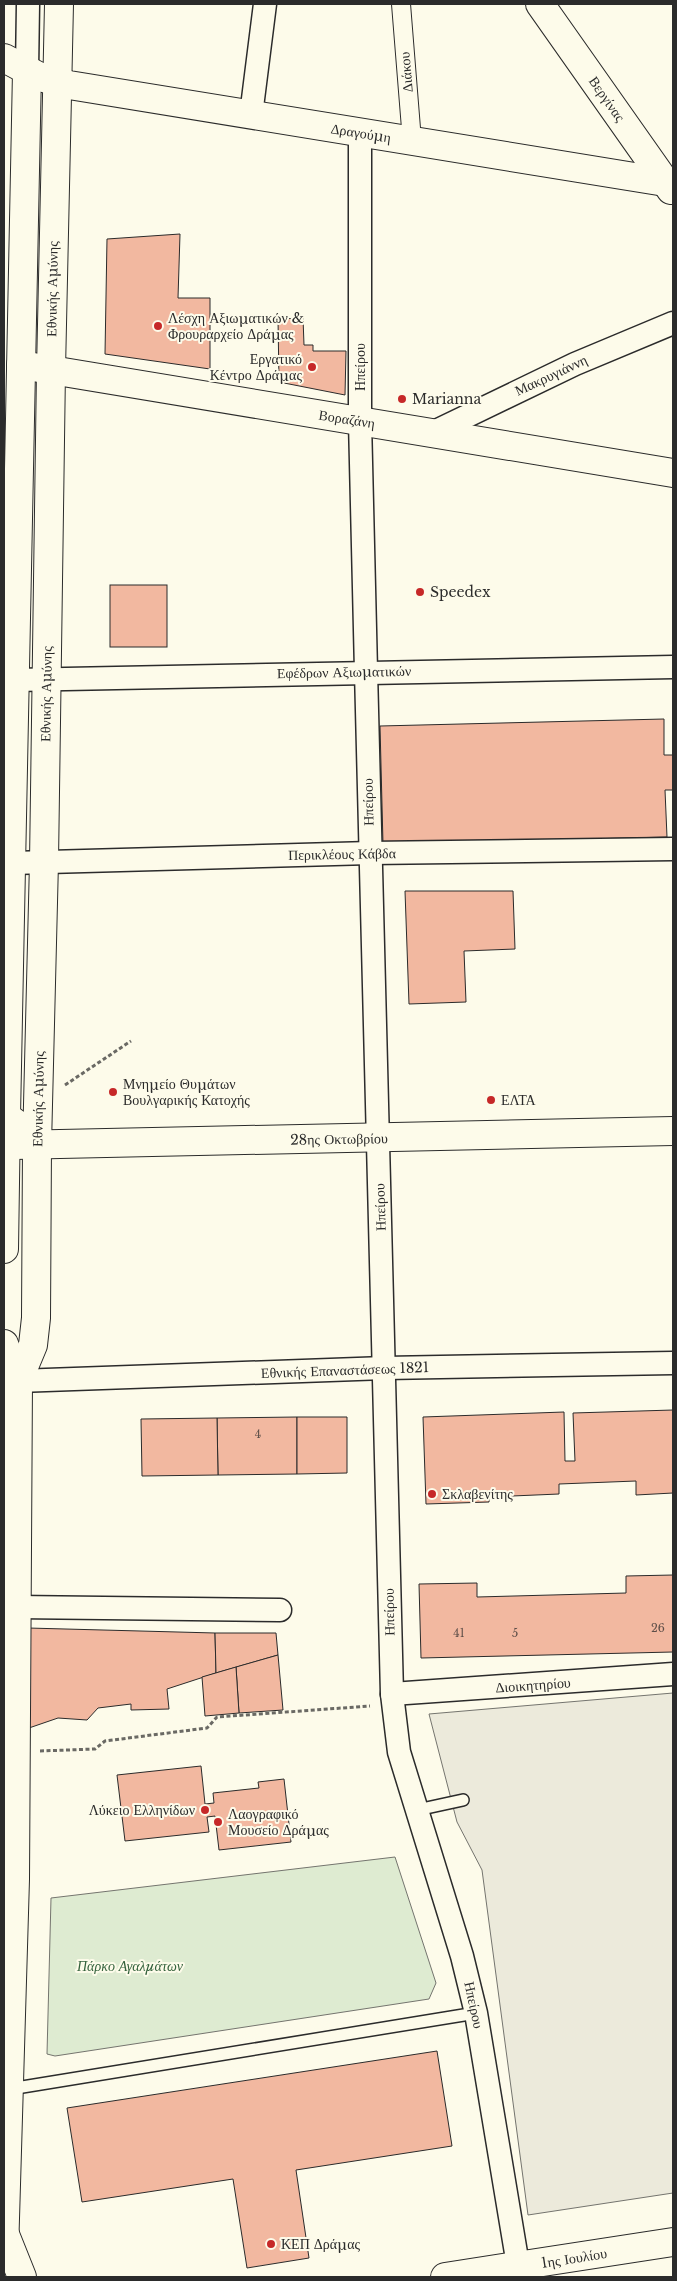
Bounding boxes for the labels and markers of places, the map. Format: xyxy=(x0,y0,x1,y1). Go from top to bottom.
place label: Λέσχη Αξιωματικών & Φρουραρχείο Δράμας xyxy=(168,309,304,343)
marker: Λέσχη Αξιωματικών & Φρουραρχείο Δράμας xyxy=(152,320,164,332)
place label: Εργατικό Κέντρο Δράμας xyxy=(210,350,302,384)
marker: Εργατικό Κέντρο Δράμας xyxy=(306,361,318,373)
place label: Marianna xyxy=(412,390,482,408)
marker: Marianna xyxy=(396,393,408,405)
place label: Speedex xyxy=(430,583,491,601)
marker: Speedex xyxy=(414,586,426,598)
place label: Μνημείο Θυμάτων Βουλγαρικής Κατοχής xyxy=(123,1075,250,1109)
marker: Μνημείο Θυμάτων Βουλγαρικής Κατοχής xyxy=(107,1086,119,1098)
place label: ΕΛΤΑ xyxy=(501,1091,537,1109)
marker: ΕΛΤΑ xyxy=(485,1094,497,1106)
place label: Σκλαβενίτης xyxy=(442,1485,513,1503)
marker: Σκλαβενίτης xyxy=(426,1488,438,1500)
place label: Λύκειο Ελληνίδων xyxy=(89,1801,195,1819)
marker: Λύκειο Ελληνίδων xyxy=(199,1804,211,1816)
place label: Λαογραφικό Μουσείο Δράμας xyxy=(228,1805,329,1839)
marker: Λαογραφικό Μουσείο Δράμας xyxy=(212,1816,224,1828)
place label: ΚΕΠ Δράμας xyxy=(281,2235,361,2253)
marker: ΚΕΠ Δράμας xyxy=(265,2238,277,2250)

